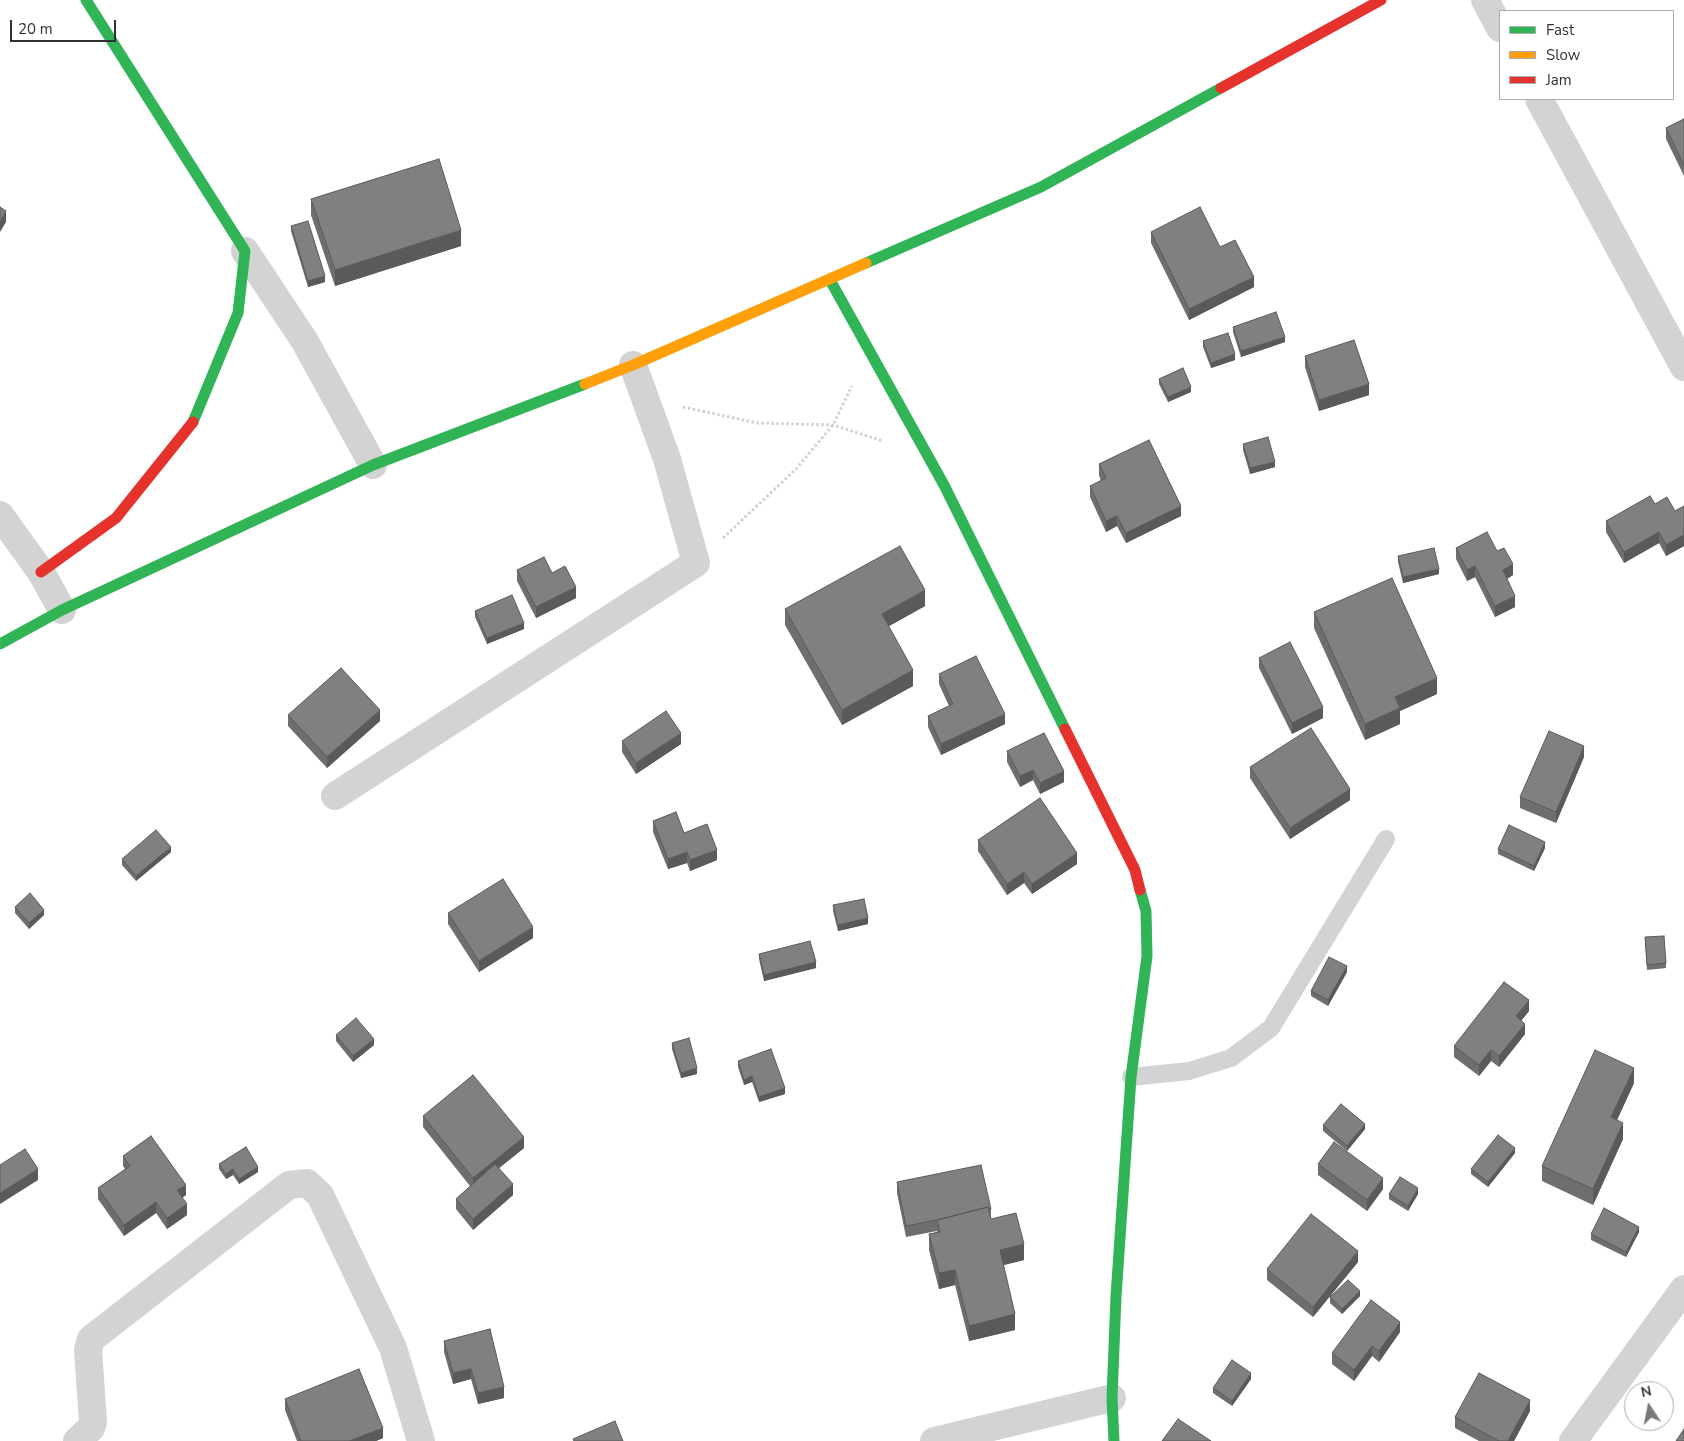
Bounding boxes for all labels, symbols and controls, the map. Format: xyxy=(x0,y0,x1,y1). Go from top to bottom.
scale bar xyxy=(12,10,119,42)
legend xyxy=(1499,10,1674,100)
text: 20 m xyxy=(18,19,53,39)
text: Fast xyxy=(1546,20,1574,40)
text: Slow xyxy=(1546,45,1580,65)
text: Jam xyxy=(1546,70,1572,90)
north arrow xyxy=(1624,1381,1674,1431)
text: N xyxy=(1639,1381,1653,1402)

